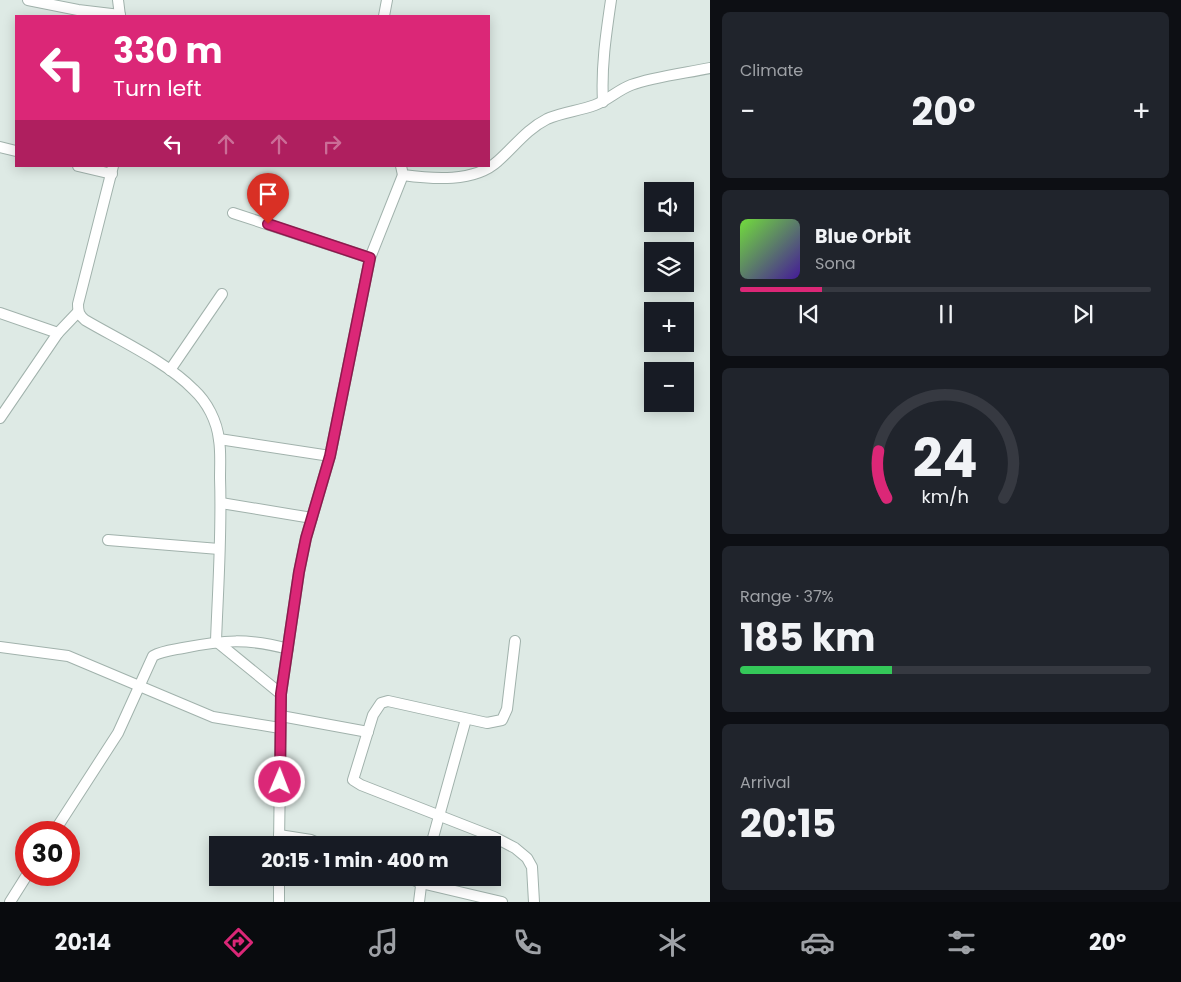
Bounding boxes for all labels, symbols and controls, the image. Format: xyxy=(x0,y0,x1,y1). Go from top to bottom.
text: 330 m xyxy=(113,26,223,75)
icon: left xyxy=(30,35,95,100)
text: Climate xyxy=(740,59,803,82)
text: Turn left xyxy=(113,73,201,104)
text: 20° xyxy=(912,85,976,138)
text: − xyxy=(740,92,755,131)
text: + xyxy=(1132,92,1151,131)
icon: left xyxy=(159,130,187,158)
icon: ahead xyxy=(212,130,240,158)
icon: ahead xyxy=(265,130,293,158)
icon: right xyxy=(318,130,346,158)
pin xyxy=(247,173,289,224)
icon: arrive xyxy=(254,180,282,208)
map controls xyxy=(644,182,694,412)
button: sound xyxy=(644,182,694,232)
text: Blue Orbit xyxy=(815,223,911,250)
button: layers xyxy=(644,242,694,292)
text: Sona xyxy=(815,252,856,275)
icon: previous xyxy=(795,300,823,328)
icon: pause xyxy=(932,300,960,328)
icon: next xyxy=(1069,300,1097,328)
button: + xyxy=(644,302,694,352)
button: − xyxy=(644,362,694,412)
text: 24 xyxy=(913,422,978,495)
text: km/h xyxy=(922,484,969,509)
text: Range · 37% xyxy=(740,585,834,608)
text: 185 km xyxy=(740,611,875,664)
position arrow xyxy=(253,755,305,807)
text: Arrival xyxy=(740,771,790,794)
text: 20:15 xyxy=(740,797,836,850)
speed limit sign: 30 xyxy=(15,821,80,886)
text: 20:15 · 1 min · 400 m xyxy=(261,847,449,874)
icon: directions xyxy=(221,925,256,960)
icon: music xyxy=(366,925,401,960)
icon: phone xyxy=(510,925,545,960)
icon: climate xyxy=(655,925,690,960)
icon: car xyxy=(800,925,835,960)
icon: filters xyxy=(944,925,979,960)
text: 20:14 xyxy=(55,927,111,958)
text: 20° xyxy=(1089,927,1126,958)

